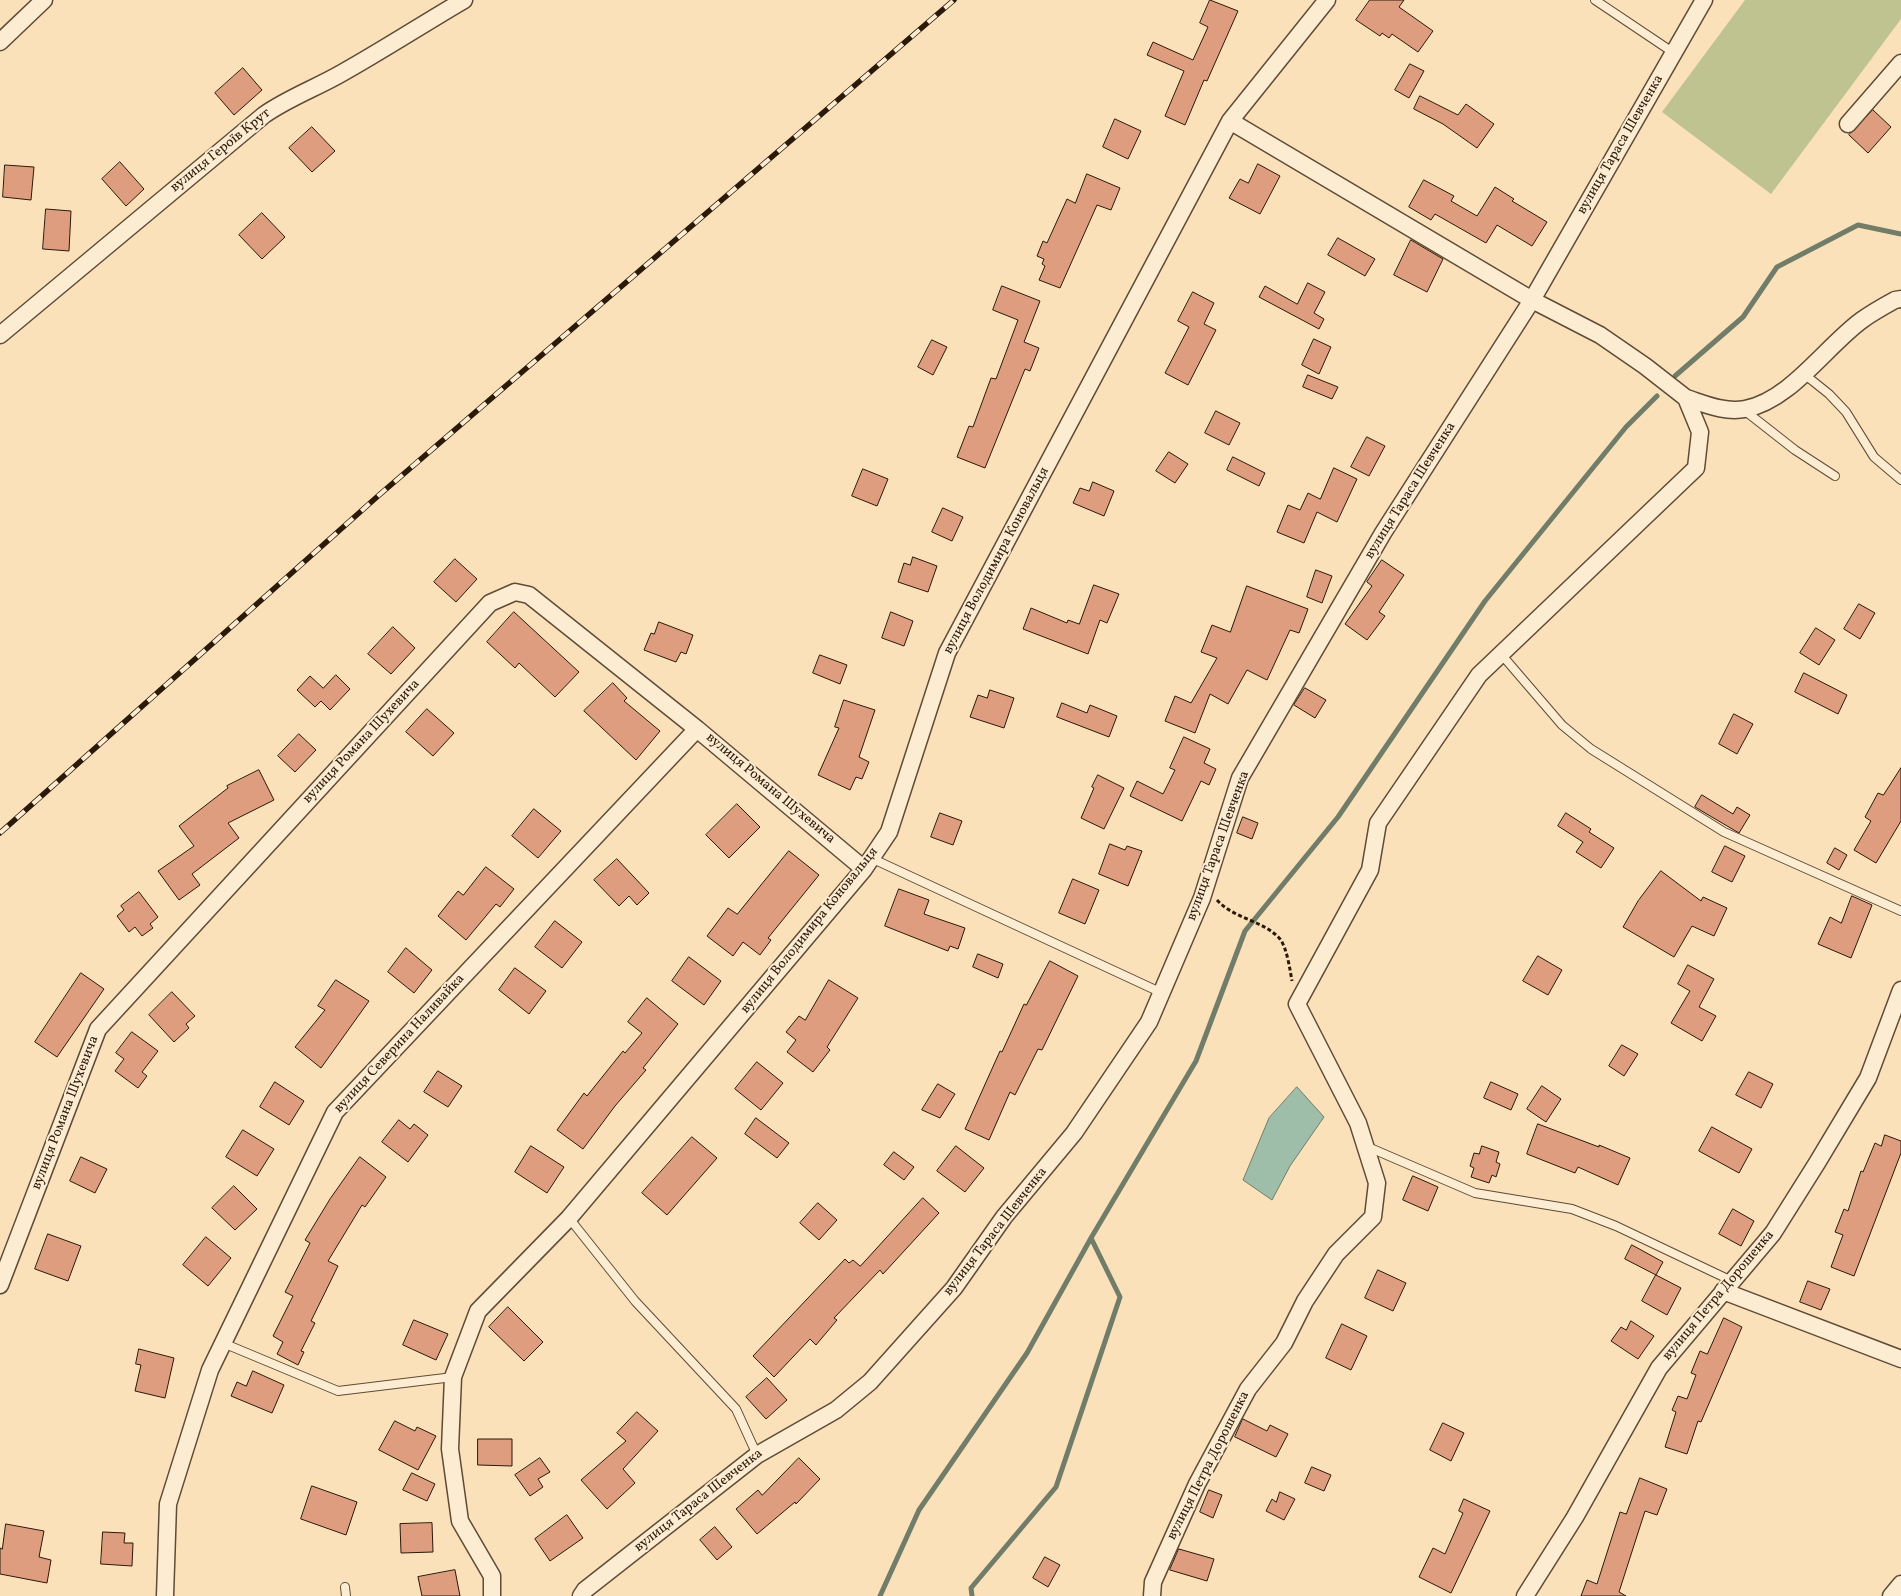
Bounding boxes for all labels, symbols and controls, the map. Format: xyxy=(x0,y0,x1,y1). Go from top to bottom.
street label: вулиця Тараса Шевченка xyxy=(1574,72,1668,218)
street label: вулиця Героїв Крут xyxy=(168,106,274,196)
street label: вулиця Тараса Шевченка xyxy=(1362,419,1460,563)
street label: вулиця Володимира Коновальця xyxy=(941,465,1053,657)
street label: вулиця Романа Шухевича xyxy=(300,676,424,808)
street label: вулиця Романа Шухевича xyxy=(702,730,838,848)
street label: вулиця Тараса Шевченка xyxy=(1184,769,1254,923)
street label: вулиця Володимира Коновальця xyxy=(738,844,882,1018)
street label: вулиця Северина Наливайка xyxy=(331,971,469,1117)
street label: вулиця Романа Шухевича xyxy=(29,1034,103,1192)
street label: вулиця Тараса Шевченка xyxy=(941,1165,1051,1299)
street label: вулиця Петра Дорошенка xyxy=(1660,1228,1778,1364)
street label: вулиця Петра Дорошенка xyxy=(1164,1389,1254,1543)
street label: вулиця Тараса Шевченка xyxy=(632,1446,766,1556)

